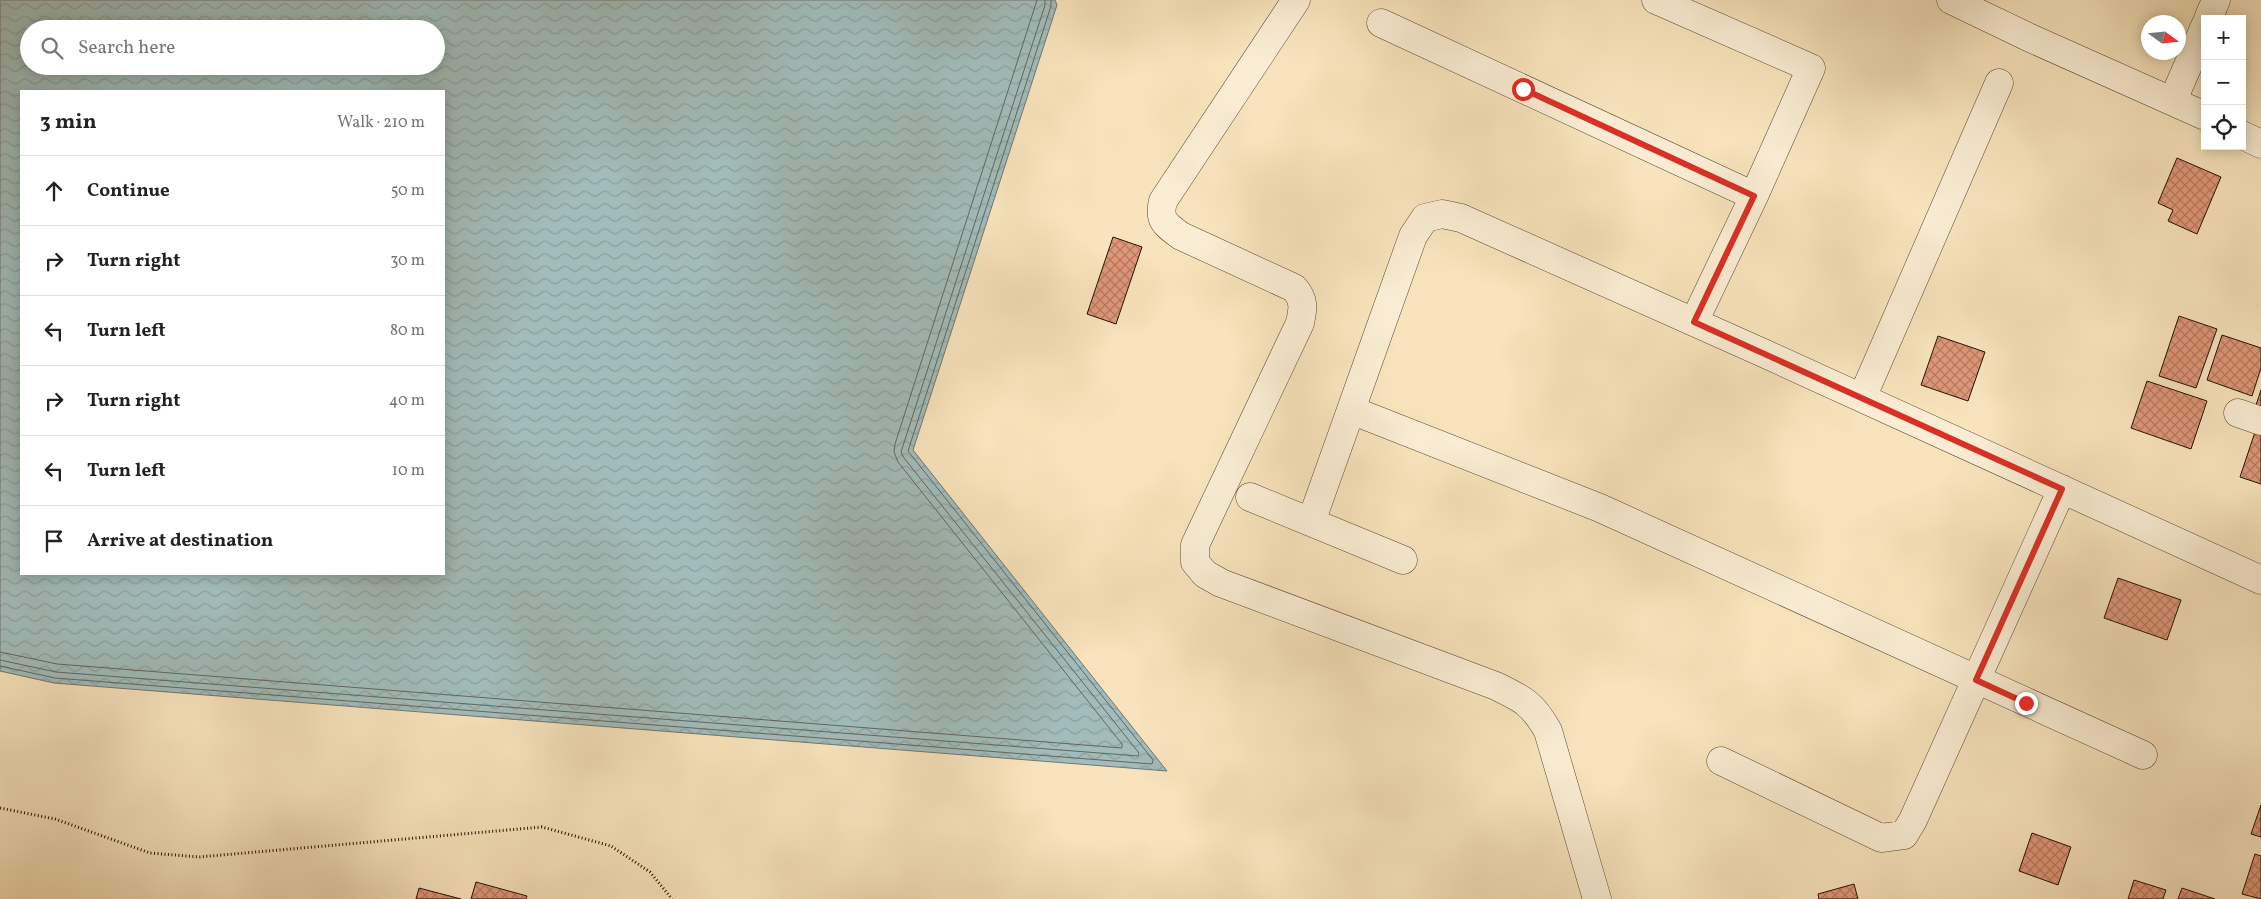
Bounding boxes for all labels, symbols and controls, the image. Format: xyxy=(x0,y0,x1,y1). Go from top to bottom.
north arrow xyxy=(2141,15,2186,60)
map controls xyxy=(2201,15,2246,150)
button: + xyxy=(2201,15,2246,60)
search box xyxy=(20,20,445,75)
icon: search xyxy=(38,34,66,62)
text: Search here xyxy=(78,35,175,61)
button: − xyxy=(2201,60,2246,105)
route start xyxy=(1512,78,1535,101)
button: locate xyxy=(2201,105,2246,150)
text: 3 min xyxy=(40,108,96,137)
text: Walk · 210 m xyxy=(337,112,425,134)
icon: ahead xyxy=(40,177,68,205)
text: Continue xyxy=(87,178,170,204)
text: 50 m xyxy=(391,180,425,202)
icon: right xyxy=(40,247,68,275)
text: Turn right xyxy=(87,248,180,274)
text: 30 m xyxy=(390,250,425,272)
icon: left xyxy=(40,317,68,345)
text: Turn left xyxy=(87,318,166,344)
text: 80 m xyxy=(390,320,425,342)
icon: right xyxy=(40,387,68,415)
text: Turn right xyxy=(87,388,180,414)
text: 40 m xyxy=(389,390,425,412)
icon: left xyxy=(40,457,68,485)
text: Turn left xyxy=(87,458,166,484)
text: 10 m xyxy=(392,460,425,482)
icon: arrive xyxy=(40,527,68,555)
text: Arrive at destination xyxy=(87,528,273,554)
route end xyxy=(2015,692,2038,715)

